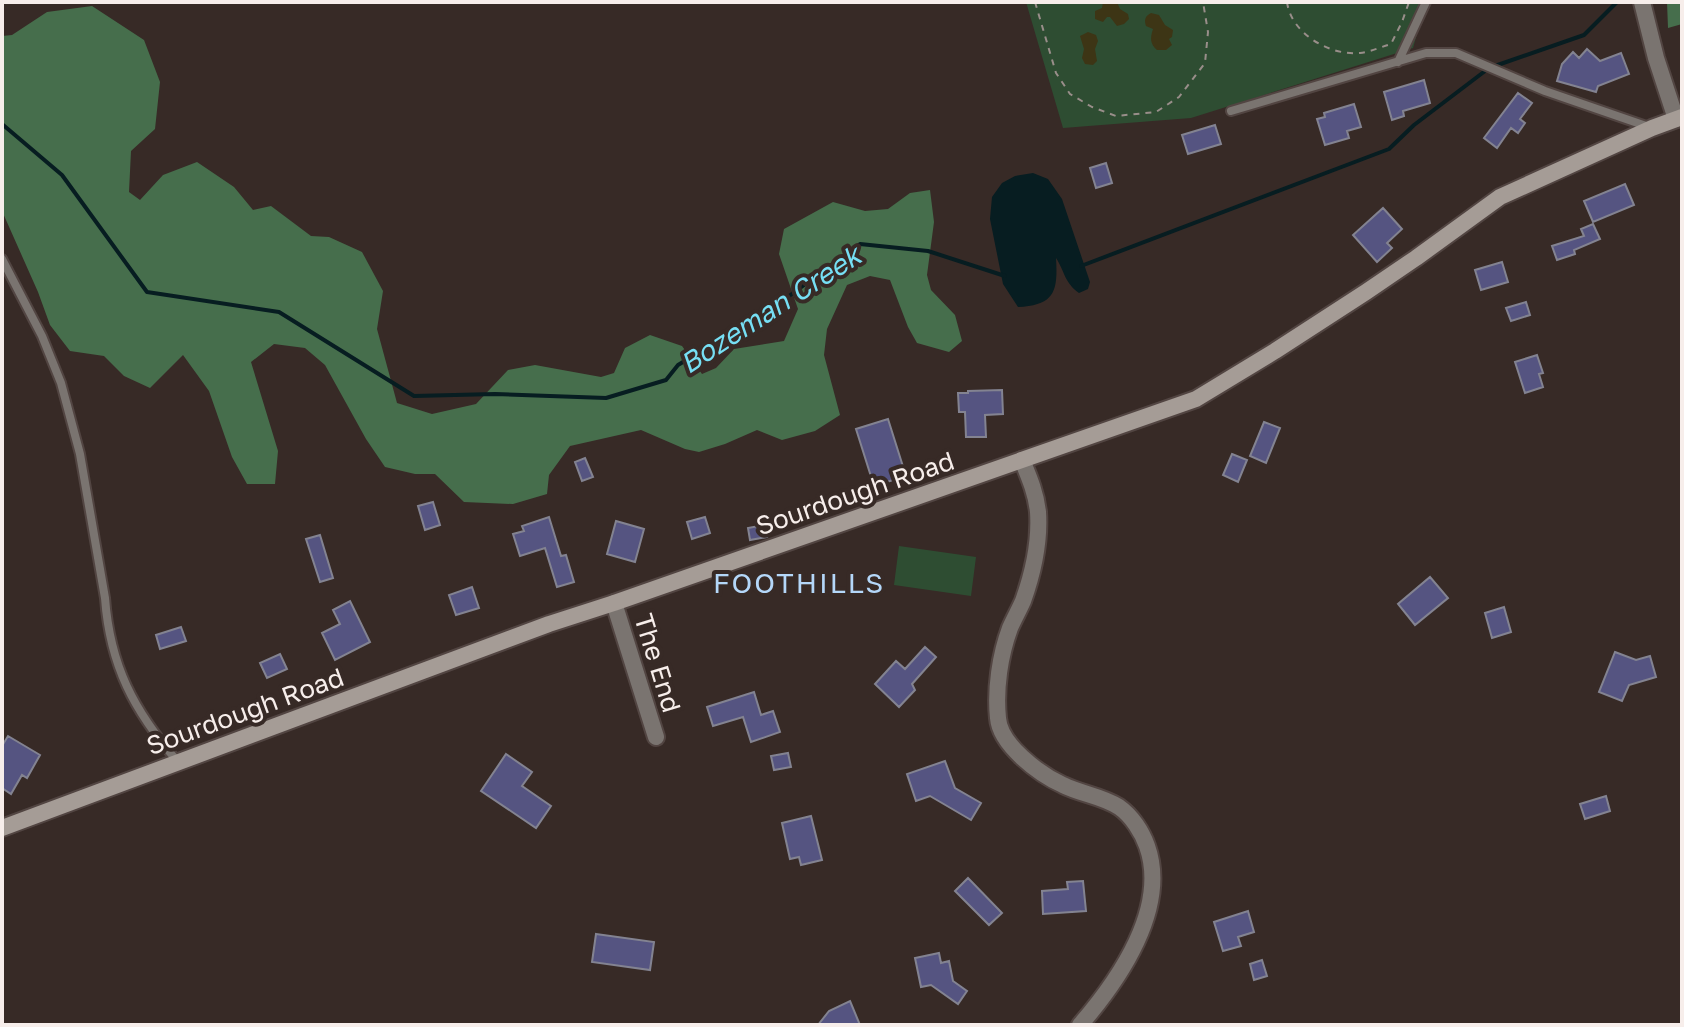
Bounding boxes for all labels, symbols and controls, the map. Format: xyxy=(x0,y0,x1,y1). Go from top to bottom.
water label: Bozeman Creek xyxy=(673,237,869,380)
street label: Sourdough Road xyxy=(752,445,958,541)
district label: FOOTHILLS xyxy=(713,566,885,599)
street label: The End xyxy=(628,610,688,716)
street label: Sourdough Road xyxy=(142,661,348,761)

